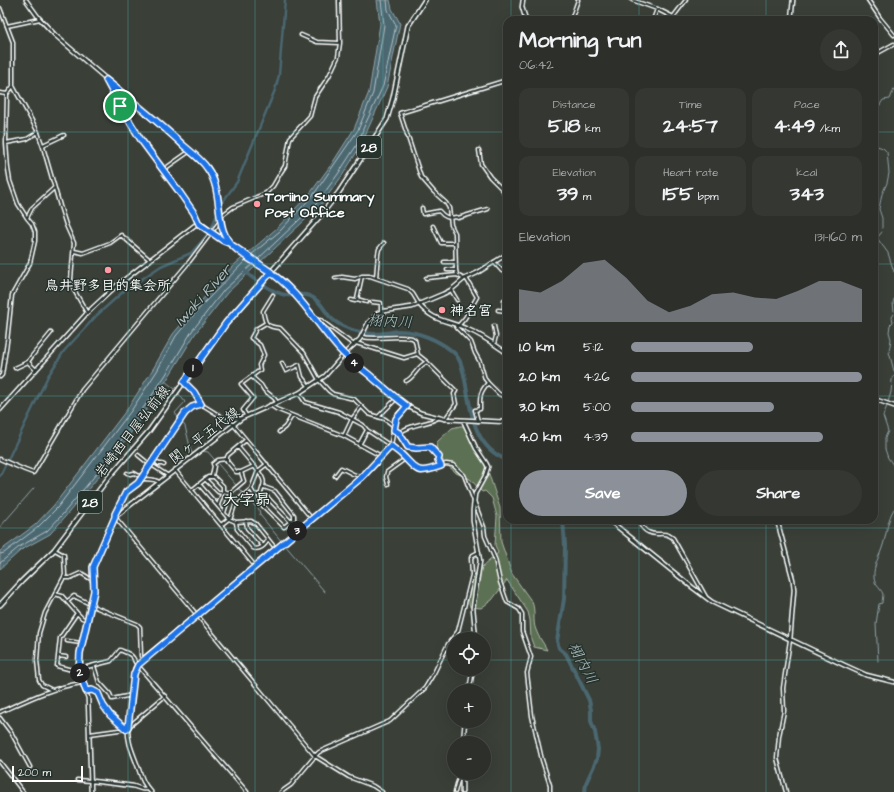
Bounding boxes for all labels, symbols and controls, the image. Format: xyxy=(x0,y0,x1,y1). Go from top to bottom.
text: Morning run xyxy=(519,25,642,56)
button: share xyxy=(820,29,862,71)
text: 06:42 xyxy=(519,56,554,74)
pin xyxy=(103,89,137,123)
icon: arrive xyxy=(109,95,131,117)
text: Distance xyxy=(553,97,596,112)
text: Time xyxy=(679,97,702,112)
text: Pace xyxy=(794,97,820,112)
text: 5.18 xyxy=(548,112,581,140)
text: 24:57 xyxy=(663,112,718,140)
text: 4:49 xyxy=(773,112,815,140)
text: km xyxy=(581,121,600,136)
text: /km xyxy=(815,121,840,136)
road number: 28 xyxy=(357,136,381,158)
text: Elevation xyxy=(553,165,596,180)
text: Heart rate xyxy=(663,165,718,180)
text: kcal xyxy=(796,165,817,180)
text: 39 xyxy=(557,180,578,208)
text: 155 xyxy=(662,180,693,208)
text: 343 xyxy=(790,180,824,208)
place label: Toriino Summary Post Office xyxy=(264,187,375,223)
text: m xyxy=(578,189,591,204)
text: bpm xyxy=(693,189,719,204)
marker: Toriino Summary Post Office xyxy=(252,199,262,209)
text: Elevation xyxy=(519,228,570,246)
text: 131–160 m xyxy=(815,228,862,246)
water label: Iwaki River xyxy=(170,259,238,331)
marker: 鳥井野多目的集会所 xyxy=(103,265,113,275)
place label: 鳥井野多目的集会所 xyxy=(45,276,171,296)
place label: 神名宮 xyxy=(450,301,492,321)
marker: 神名宮 xyxy=(437,305,447,315)
water label: 栩内川 xyxy=(367,310,413,333)
text: 1.0 km xyxy=(519,338,554,356)
text: 5:12 xyxy=(583,338,603,356)
pin: 4 xyxy=(344,353,364,373)
text: 4 xyxy=(350,355,358,370)
pin: 1 xyxy=(183,358,203,378)
text: 1 xyxy=(192,360,194,375)
text: 2.0 km xyxy=(519,368,560,386)
text: 4:26 xyxy=(583,368,610,386)
street label: 岩崎西目屋弘前線 xyxy=(90,381,175,482)
text: 3.0 km xyxy=(519,398,559,416)
text: 5:00 xyxy=(583,398,611,416)
street label: 関ヶ平五代線 xyxy=(165,403,244,469)
text: 4.0 km xyxy=(519,428,561,446)
text: 4:39 xyxy=(583,428,608,446)
button: Save xyxy=(519,470,687,516)
button: Share xyxy=(695,470,862,516)
district label: 大字昴 xyxy=(223,489,271,511)
road number: 28 xyxy=(78,491,102,513)
pin: 3 xyxy=(287,521,307,541)
text: 3 xyxy=(294,523,300,538)
map controls xyxy=(447,632,491,780)
button: locate xyxy=(447,632,491,676)
water label: 栩内川 xyxy=(563,638,602,688)
pin: 2 xyxy=(70,663,90,683)
text: 2 xyxy=(77,665,83,680)
button: + xyxy=(447,684,491,728)
button: − xyxy=(447,736,491,780)
scale bar xyxy=(12,764,83,783)
text: 200 m xyxy=(18,765,51,780)

